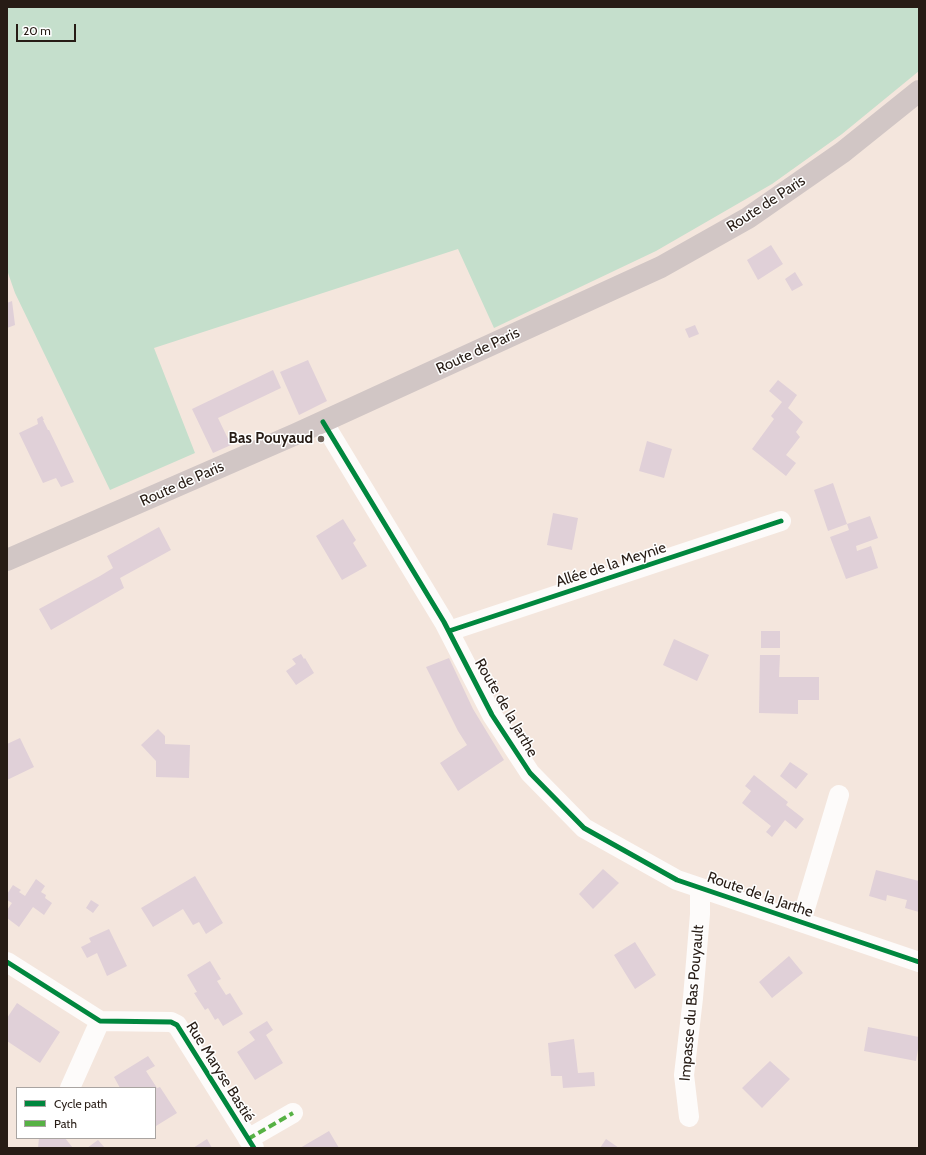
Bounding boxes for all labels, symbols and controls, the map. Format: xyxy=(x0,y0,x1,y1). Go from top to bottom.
scale bar xyxy=(18,16,78,42)
text: 20 m xyxy=(23,23,51,38)
street label: Route de Paris xyxy=(723,172,809,236)
street label: Route de Paris xyxy=(433,324,523,378)
place label: Bas Pouyaud xyxy=(229,430,313,448)
marker: Bas Pouyaud xyxy=(316,434,326,444)
street label: Route de Paris xyxy=(137,457,227,511)
street label: Allée de la Meynie xyxy=(554,539,668,591)
street label: Route de la Jarthe xyxy=(470,655,542,761)
street label: Route de la Jarthe xyxy=(705,868,815,922)
street label: Impasse du Bas Pouyault xyxy=(676,924,708,1082)
street label: Rue Maryse Bastié xyxy=(182,1019,258,1125)
legend xyxy=(16,1087,156,1139)
text: Cycle path xyxy=(54,1096,107,1111)
text: Path xyxy=(54,1116,77,1131)

